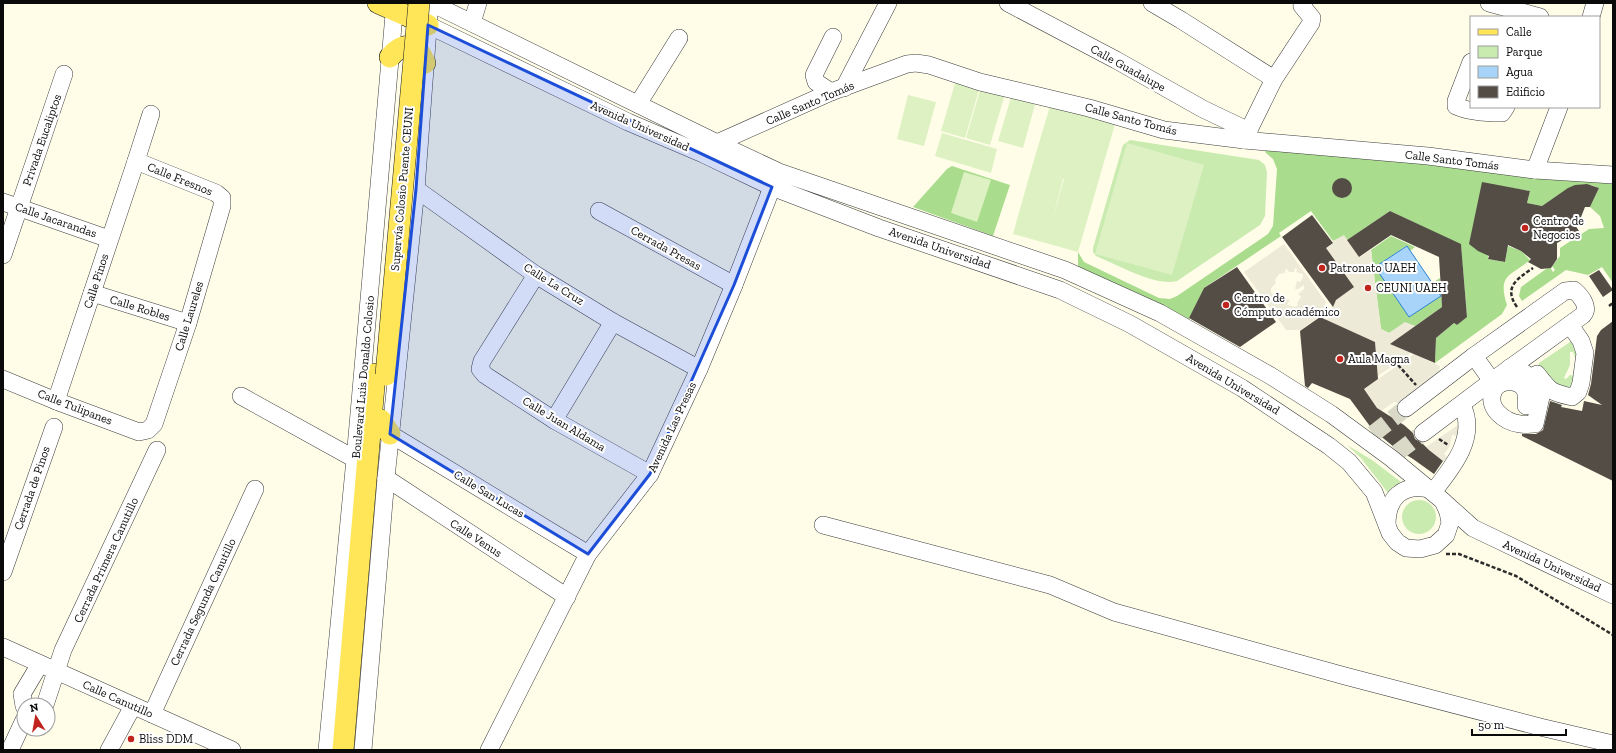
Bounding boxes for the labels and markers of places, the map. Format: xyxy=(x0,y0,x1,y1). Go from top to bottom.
place label: Centro de Negocios xyxy=(1533,214,1584,242)
marker: Centro de Negocios xyxy=(1520,223,1530,233)
place label: Patronato UAEH xyxy=(1330,261,1416,275)
marker: Patronato UAEH xyxy=(1317,263,1327,273)
place label: CEUNI UAEH xyxy=(1376,281,1447,295)
marker: CEUNI UAEH xyxy=(1363,283,1373,293)
place label: Centro de Cómputo académico xyxy=(1234,291,1340,319)
marker: Centro de Cómputo académico xyxy=(1221,300,1231,310)
place label: Aula Magna xyxy=(1348,352,1410,366)
marker: Aula Magna xyxy=(1335,354,1345,364)
place label: Bliss DDM xyxy=(139,732,194,746)
marker: Bliss DDM xyxy=(126,734,136,744)

